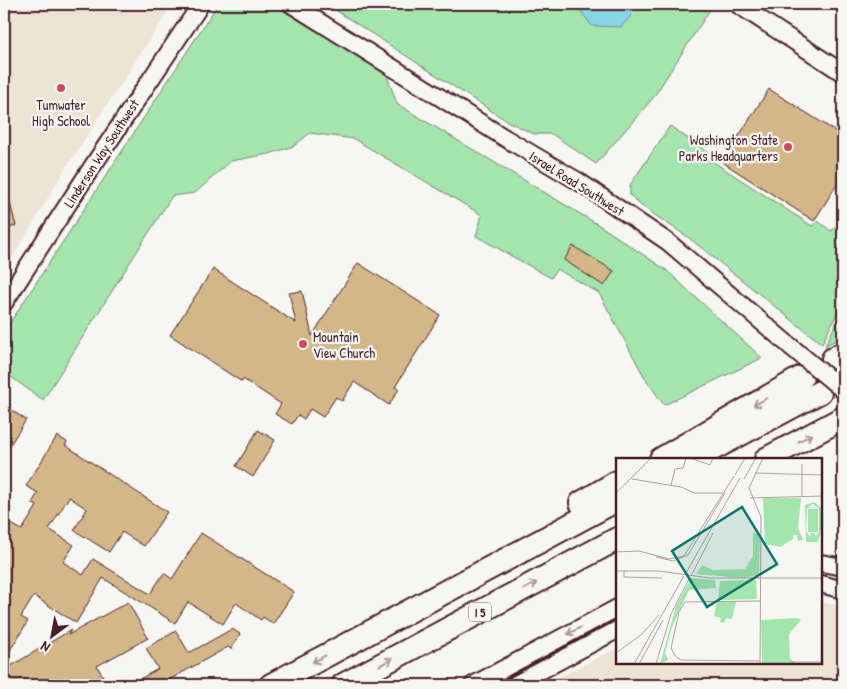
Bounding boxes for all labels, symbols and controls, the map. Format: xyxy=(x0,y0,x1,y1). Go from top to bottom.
marker: Tumwater High School xyxy=(55,82,67,94)
place label: Tumwater High School xyxy=(32,95,90,131)
street label: Linderson Way Southwest xyxy=(59,95,144,211)
place label: Washington State Parks Headquarters xyxy=(679,130,778,166)
marker: Washington State Parks Headquarters xyxy=(782,141,794,153)
street label: Israel Road Southwest xyxy=(526,146,628,220)
place label: Mountain View Church xyxy=(313,327,375,362)
marker: Mountain View Church xyxy=(297,338,309,350)
one-way arrow xyxy=(753,398,768,408)
one-way arrow xyxy=(797,433,811,443)
inset map xyxy=(616,458,822,664)
one-way arrow xyxy=(522,580,536,590)
road number: I 5 xyxy=(469,602,491,622)
north arrow xyxy=(28,612,78,662)
one-way arrow xyxy=(567,627,582,636)
text: N xyxy=(36,637,53,657)
one-way arrow xyxy=(312,655,327,665)
one-way arrow xyxy=(379,657,394,667)

